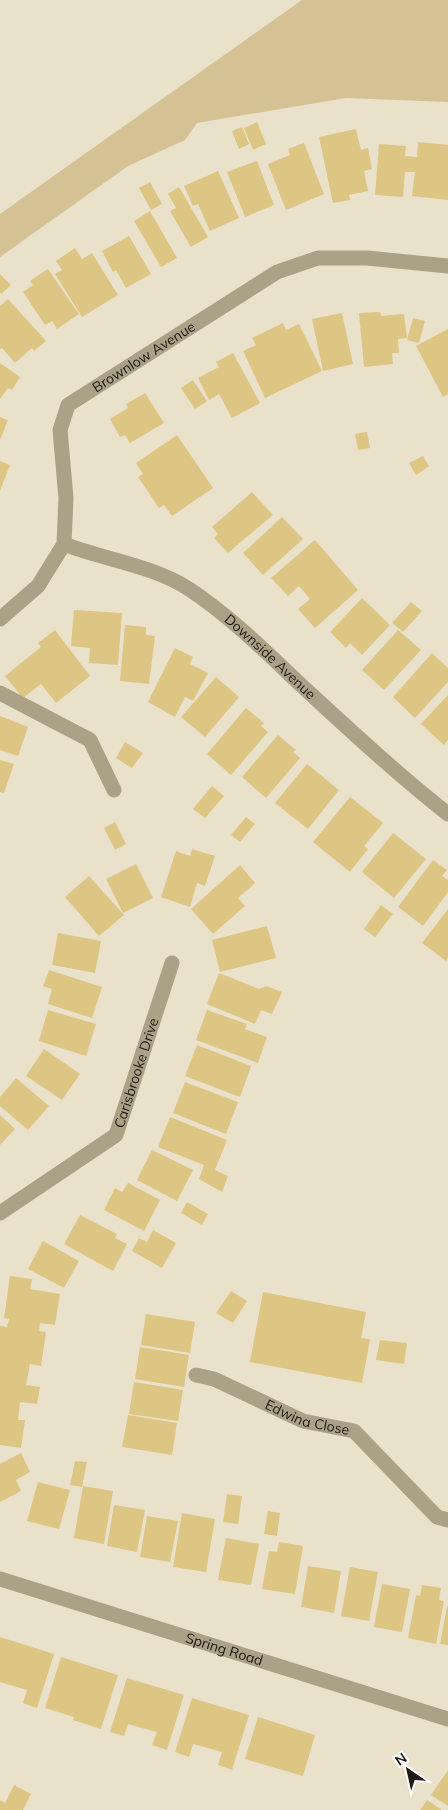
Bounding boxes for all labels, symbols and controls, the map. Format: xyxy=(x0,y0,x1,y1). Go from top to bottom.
street label: Brownlow Avenue xyxy=(89,317,199,396)
street label: Downside Avenue xyxy=(221,610,319,703)
street label: Carisbrooke Drive xyxy=(110,1016,163,1130)
street label: Edwina Close xyxy=(262,1395,351,1439)
street label: Spring Road xyxy=(183,1629,265,1670)
north arrow xyxy=(383,1745,433,1795)
text: N xyxy=(391,1749,410,1770)

